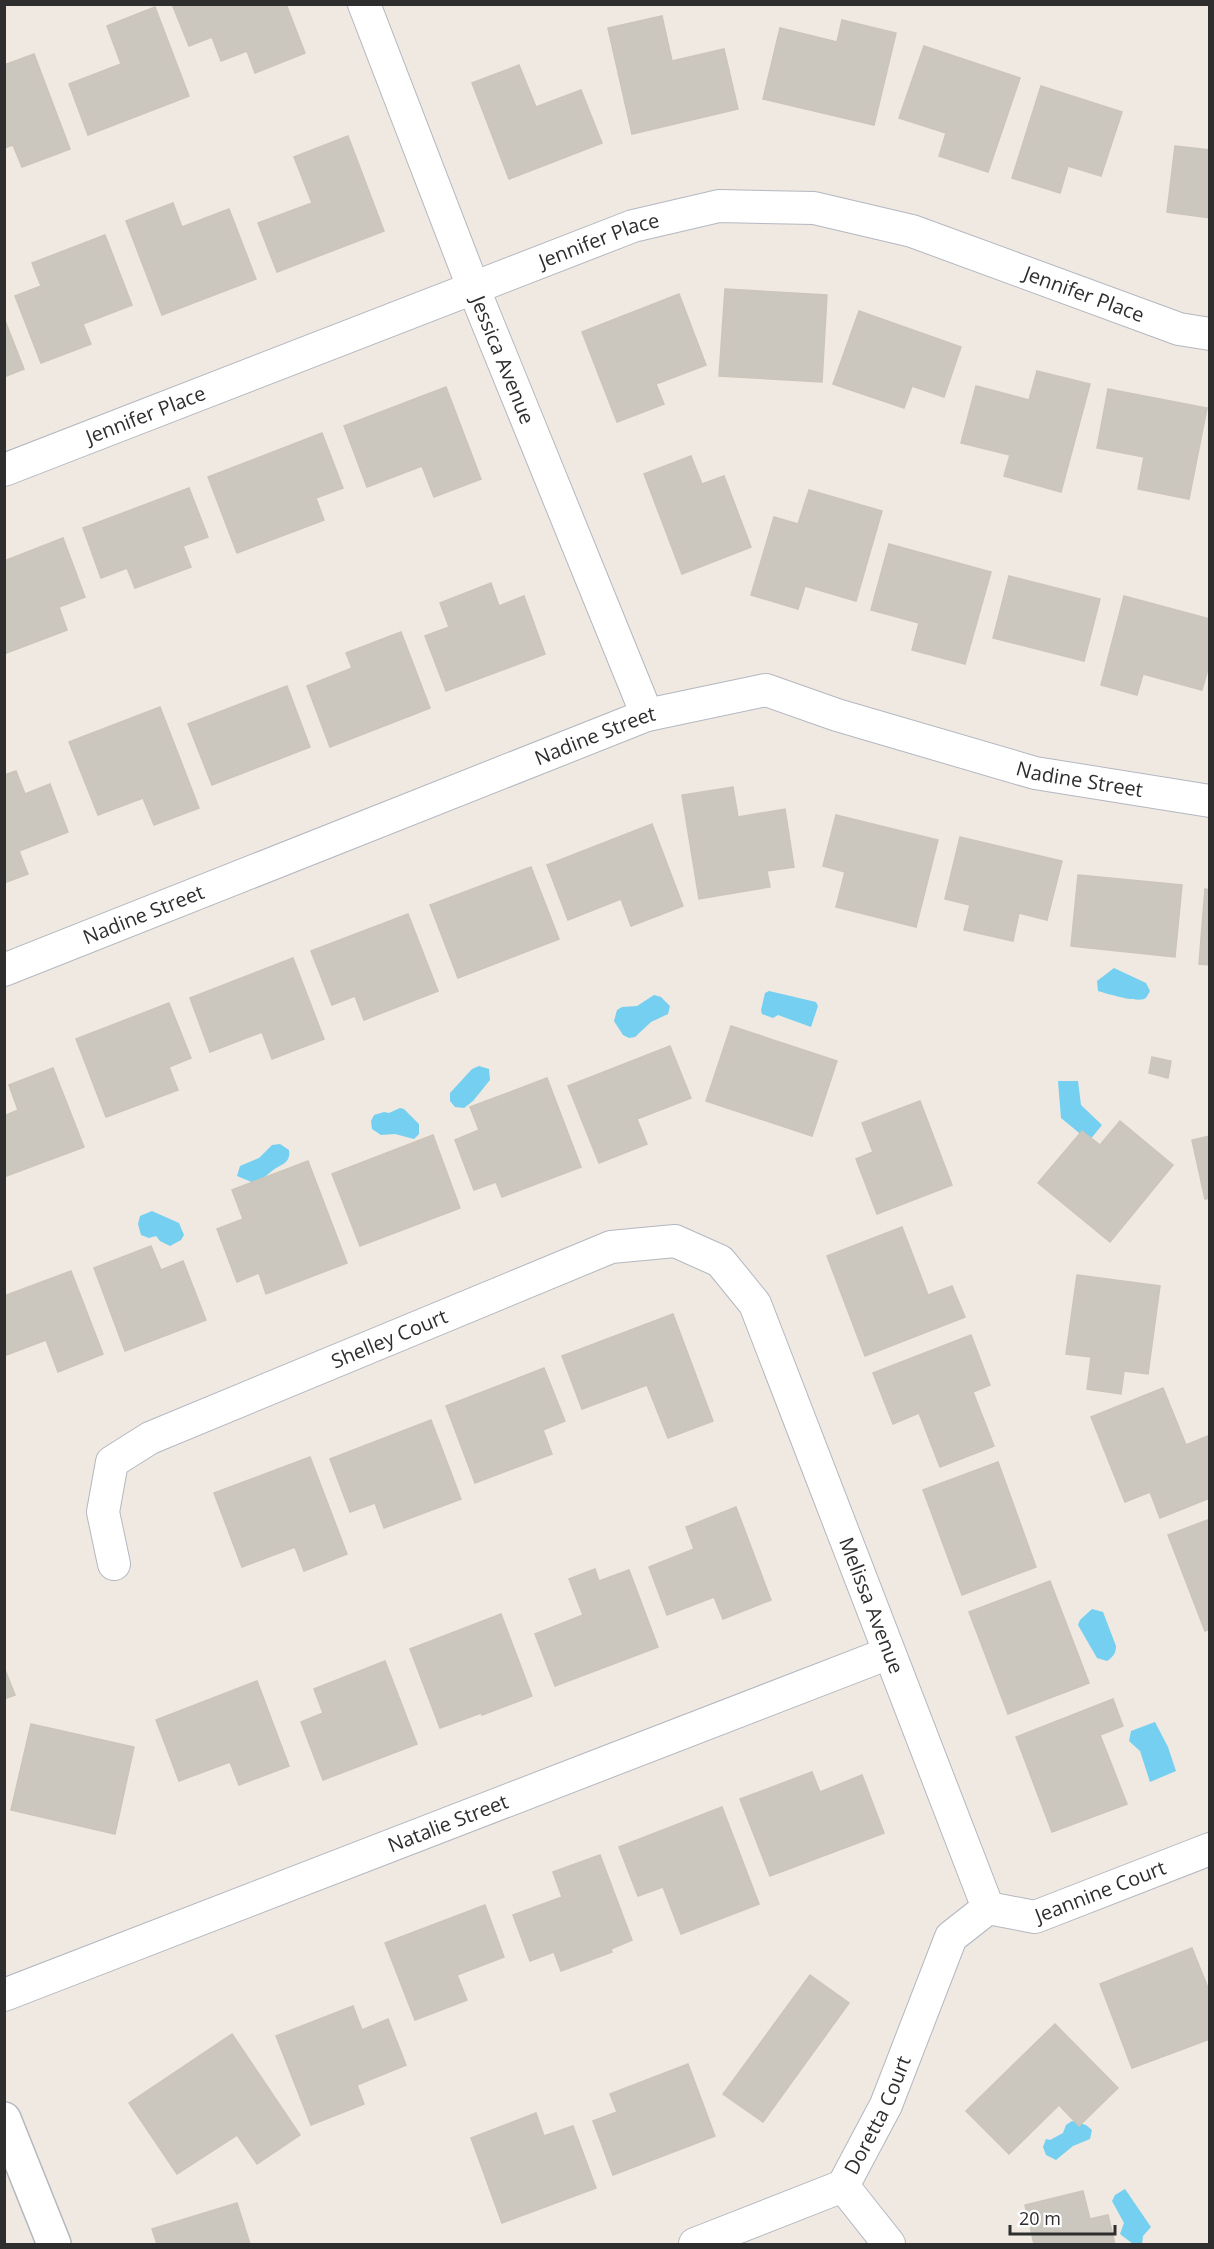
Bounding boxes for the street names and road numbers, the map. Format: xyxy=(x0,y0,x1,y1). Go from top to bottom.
street label: Jennifer Place xyxy=(533,206,662,275)
street label: Jennifer Place xyxy=(1018,259,1148,328)
street label: Jessica Avenue xyxy=(464,290,541,428)
street label: Jennifer Place xyxy=(80,379,209,451)
street label: Nadine Street xyxy=(531,700,658,771)
street label: Nadine Street xyxy=(1013,754,1145,803)
street label: Nadine Street xyxy=(79,878,208,950)
street label: Shelley Court xyxy=(327,1302,451,1374)
street label: Melissa Avenue xyxy=(833,1533,910,1678)
street label: Natalie Street xyxy=(384,1787,512,1858)
street label: Jeannine Court xyxy=(1029,1854,1170,1929)
street label: Doretta Court xyxy=(837,2052,917,2179)

